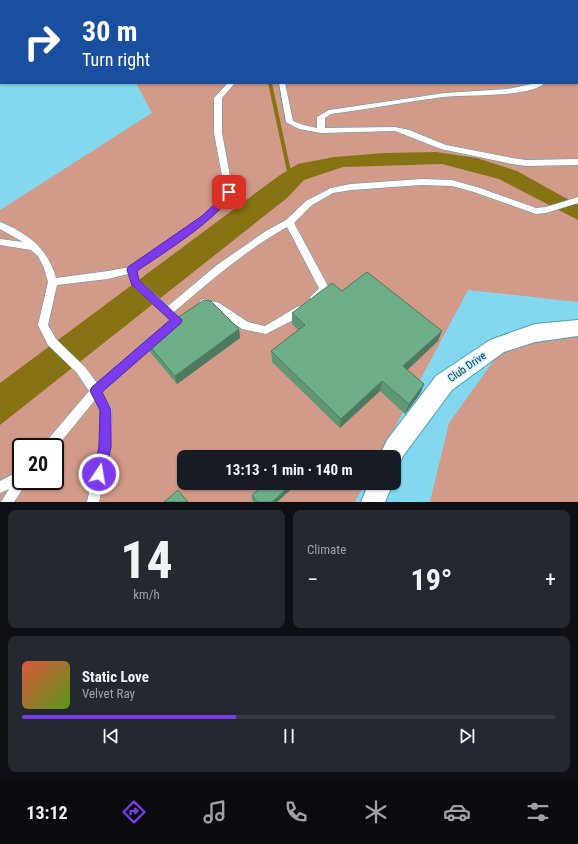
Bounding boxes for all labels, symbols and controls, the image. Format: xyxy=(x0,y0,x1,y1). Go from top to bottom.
text: 30 m xyxy=(82,15,138,48)
icon: right xyxy=(16,16,68,68)
text: Turn right xyxy=(82,49,150,70)
pin xyxy=(212,175,246,209)
icon: arrive xyxy=(218,181,240,203)
street label: Club Drive xyxy=(445,349,489,385)
speed limit sign: 20 xyxy=(12,438,64,490)
position arrow xyxy=(78,453,120,495)
text: 13:13 · 1 min · 140 m xyxy=(225,461,353,479)
text: 14 xyxy=(120,530,173,591)
text: Climate xyxy=(307,542,346,557)
text: 19° xyxy=(411,562,453,597)
text: − xyxy=(307,567,318,592)
text: + xyxy=(545,567,556,592)
text: km/h xyxy=(133,587,160,602)
text: Static Love xyxy=(82,668,149,686)
text: Velvet Ray xyxy=(82,686,135,701)
icon: previous xyxy=(100,725,122,747)
icon: pause xyxy=(278,725,300,747)
icon: next xyxy=(456,725,478,747)
icon: directions xyxy=(120,798,148,826)
icon: music xyxy=(201,798,229,826)
icon: phone xyxy=(282,798,310,826)
icon: climate xyxy=(362,798,390,826)
icon: car xyxy=(443,798,471,826)
icon: filters xyxy=(524,798,552,826)
text: 13:12 xyxy=(26,802,68,823)

